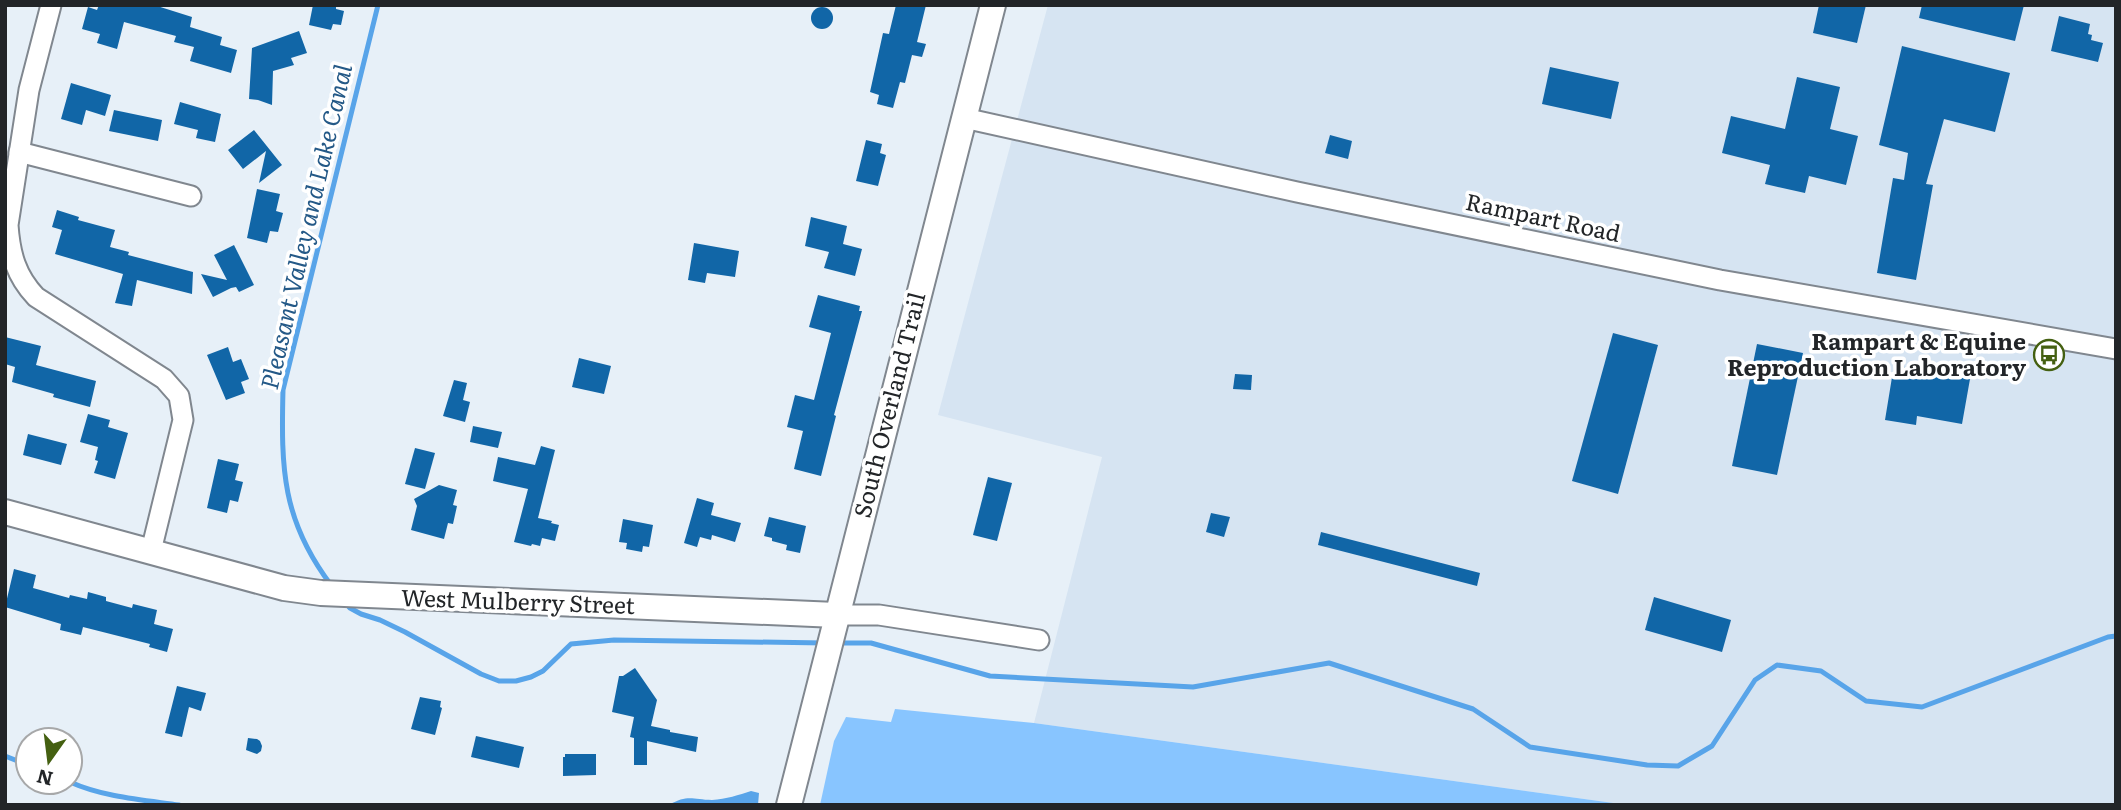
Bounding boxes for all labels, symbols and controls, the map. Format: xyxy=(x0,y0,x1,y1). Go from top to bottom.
water label: Pleasant Valley and Lake Canal xyxy=(250,60,359,393)
street label: Rampart Road xyxy=(1463,183,1624,249)
street label: South Overland Trail xyxy=(844,288,933,521)
place label: Rampart & Equine Reproduction Laboratory xyxy=(1727,323,2026,383)
bus stop icon: Rampart & Equine Reproduction Laboratory xyxy=(2032,338,2066,372)
street label: West Mulberry Street xyxy=(401,579,636,621)
north arrow xyxy=(14,726,84,796)
text: N xyxy=(33,763,56,794)

